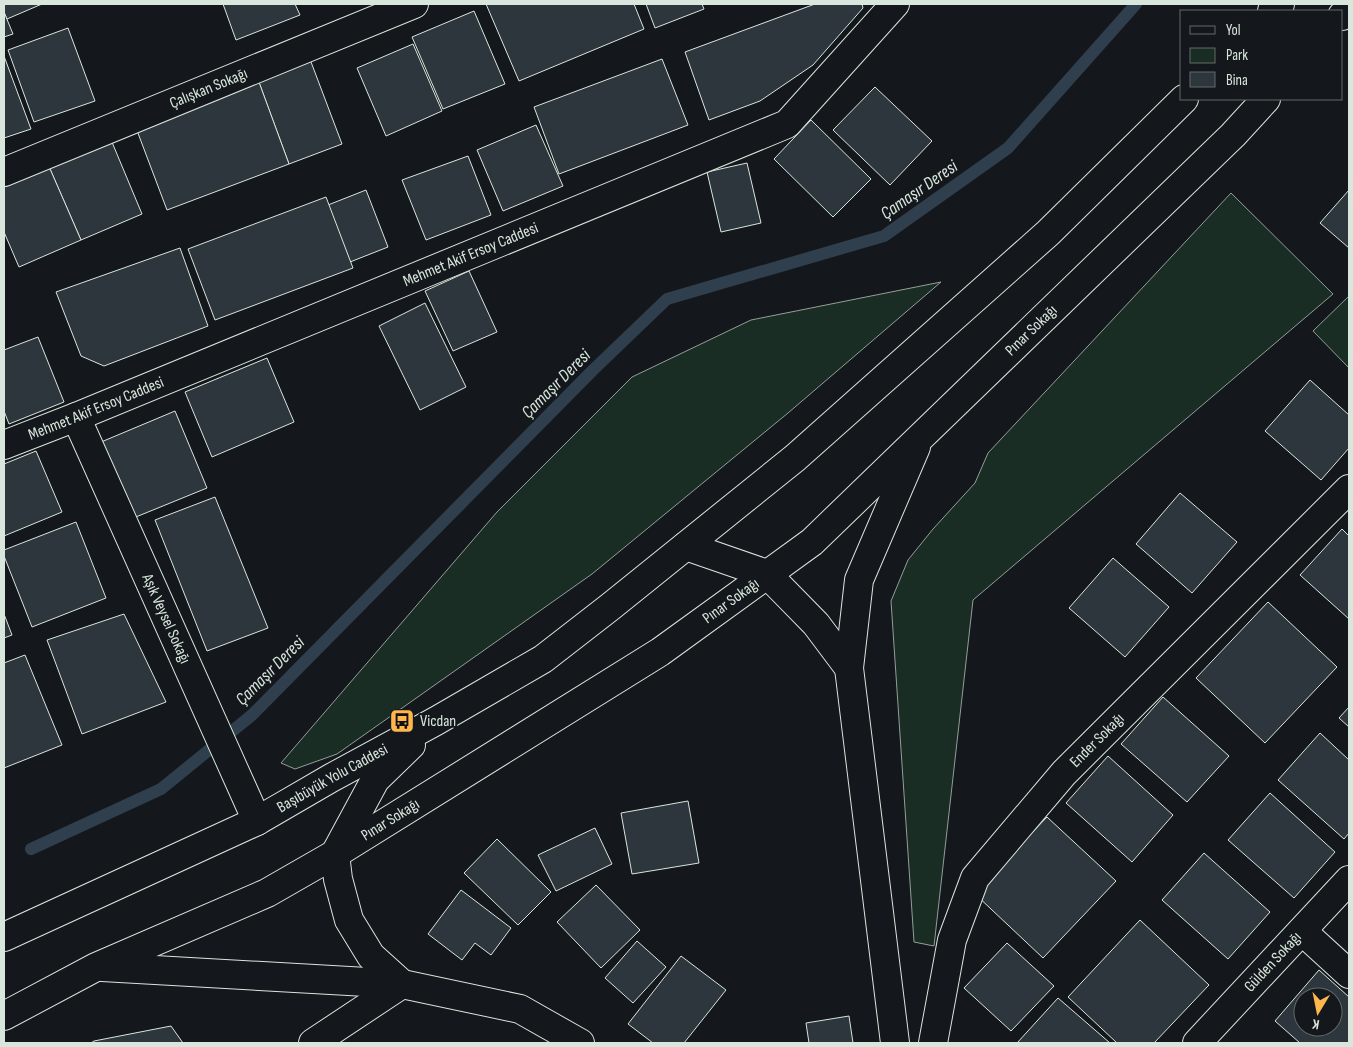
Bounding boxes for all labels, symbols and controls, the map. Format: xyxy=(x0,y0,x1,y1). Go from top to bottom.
legend xyxy=(1180,10,1343,100)
text: Yol xyxy=(1226,21,1241,40)
text: Park xyxy=(1226,46,1248,65)
street label: Çalışkan Sokağı xyxy=(167,64,250,113)
text: Bina xyxy=(1226,71,1248,90)
water label: Çamaşır Deresi xyxy=(877,155,962,224)
street label: Mehmet Akif Ersoy Caddesi xyxy=(400,218,541,291)
street label: Pınar Sokağı xyxy=(1001,301,1061,360)
water label: Çamaşır Deresi xyxy=(517,345,595,423)
street label: Mehmet Akif Ersoy Caddesi xyxy=(26,372,167,444)
street label: Aşık Veysel Sokağı xyxy=(138,570,195,667)
street label: Pınar Sokağı xyxy=(699,574,763,628)
water label: Çamaşır Deresi xyxy=(231,632,309,710)
bus stop icon: Vicdan xyxy=(389,708,415,734)
street label: Ender Sokağı xyxy=(1066,709,1128,771)
place label: Vicdan xyxy=(420,712,456,731)
street label: Başıbüyük Yolu Caddesi xyxy=(274,740,391,817)
street label: Pınar Sokağı xyxy=(358,794,423,845)
street label: Gülden Sokağı xyxy=(1240,928,1305,996)
north arrow xyxy=(1293,987,1343,1037)
text: K xyxy=(1311,1015,1321,1033)

